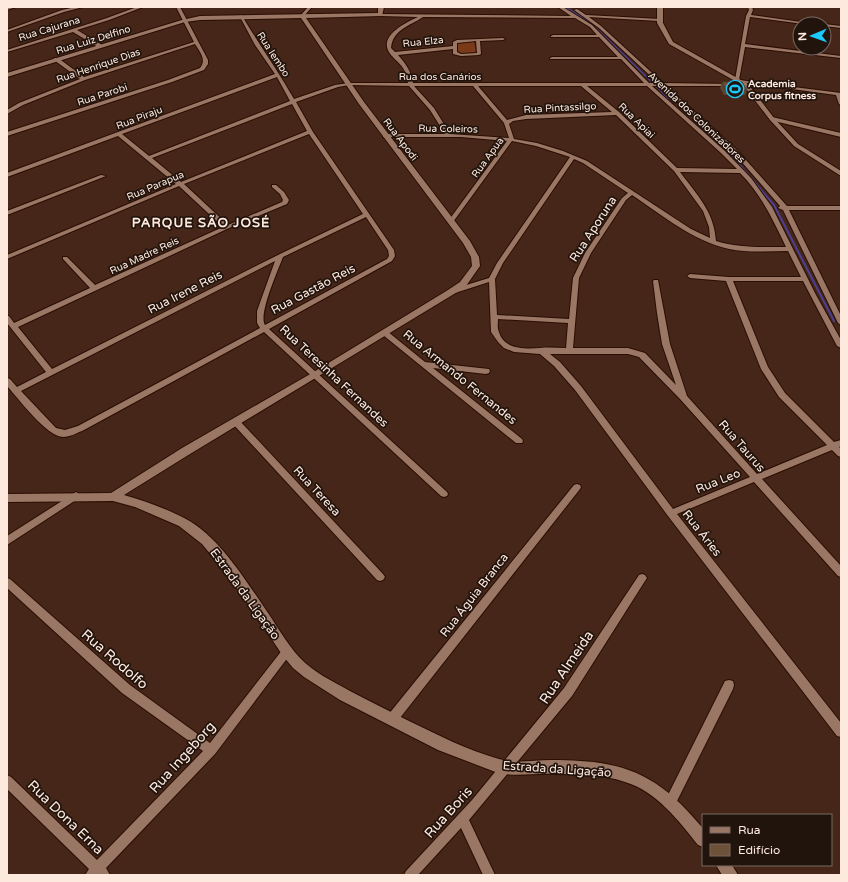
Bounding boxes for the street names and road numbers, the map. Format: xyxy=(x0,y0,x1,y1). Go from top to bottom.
street label: Rua Cajurana xyxy=(17,14,82,44)
street label: Rua Luiz Delfino xyxy=(55,23,132,57)
street label: Rua Iembo xyxy=(254,30,292,79)
street label: Rua Elza xyxy=(402,34,444,50)
street label: Rua Henrique Dias xyxy=(55,46,142,86)
street label: Avenida dos Colonizadores xyxy=(645,70,747,166)
street label: Rua dos Canários xyxy=(399,71,482,83)
street label: Rua Parobi xyxy=(76,81,129,109)
street label: Rua Pintassilgo xyxy=(523,100,597,116)
street label: Rua Apiai xyxy=(616,101,657,141)
street label: Rua Piraju xyxy=(115,104,164,132)
street label: Rua Apodi xyxy=(380,116,420,163)
street label: Rua Coleiros xyxy=(418,122,478,136)
street label: Rua Apua xyxy=(469,135,506,180)
street label: Rua Parapua xyxy=(125,168,186,203)
street label: Rua Aporuna xyxy=(567,194,619,264)
street label: Rua Madre Reis xyxy=(108,235,181,277)
street label: Rua Gastão Reis xyxy=(269,261,358,317)
street label: Rua Irene Reis xyxy=(145,267,225,317)
street label: Rua Teresinha Fernandes xyxy=(277,322,391,430)
street label: Rua Armando Fernandes xyxy=(400,327,520,427)
street label: Rua Taurus xyxy=(716,417,768,475)
street label: Rua Teresa xyxy=(290,463,344,519)
street label: Rua Leo xyxy=(694,466,742,496)
street label: Rua Áries xyxy=(680,507,725,559)
street label: Estrada da Ligação xyxy=(207,546,283,642)
street label: Rua Águia Branca xyxy=(437,550,511,640)
street label: Rua Rodolfo xyxy=(78,626,151,693)
street label: Rua Almeida xyxy=(536,627,597,707)
street label: Rua Ingeborg xyxy=(146,718,219,797)
street label: Estrada da Ligação xyxy=(502,758,612,780)
street label: Rua Dona Erna xyxy=(24,777,107,858)
street label: Rua Boris xyxy=(421,783,476,842)

